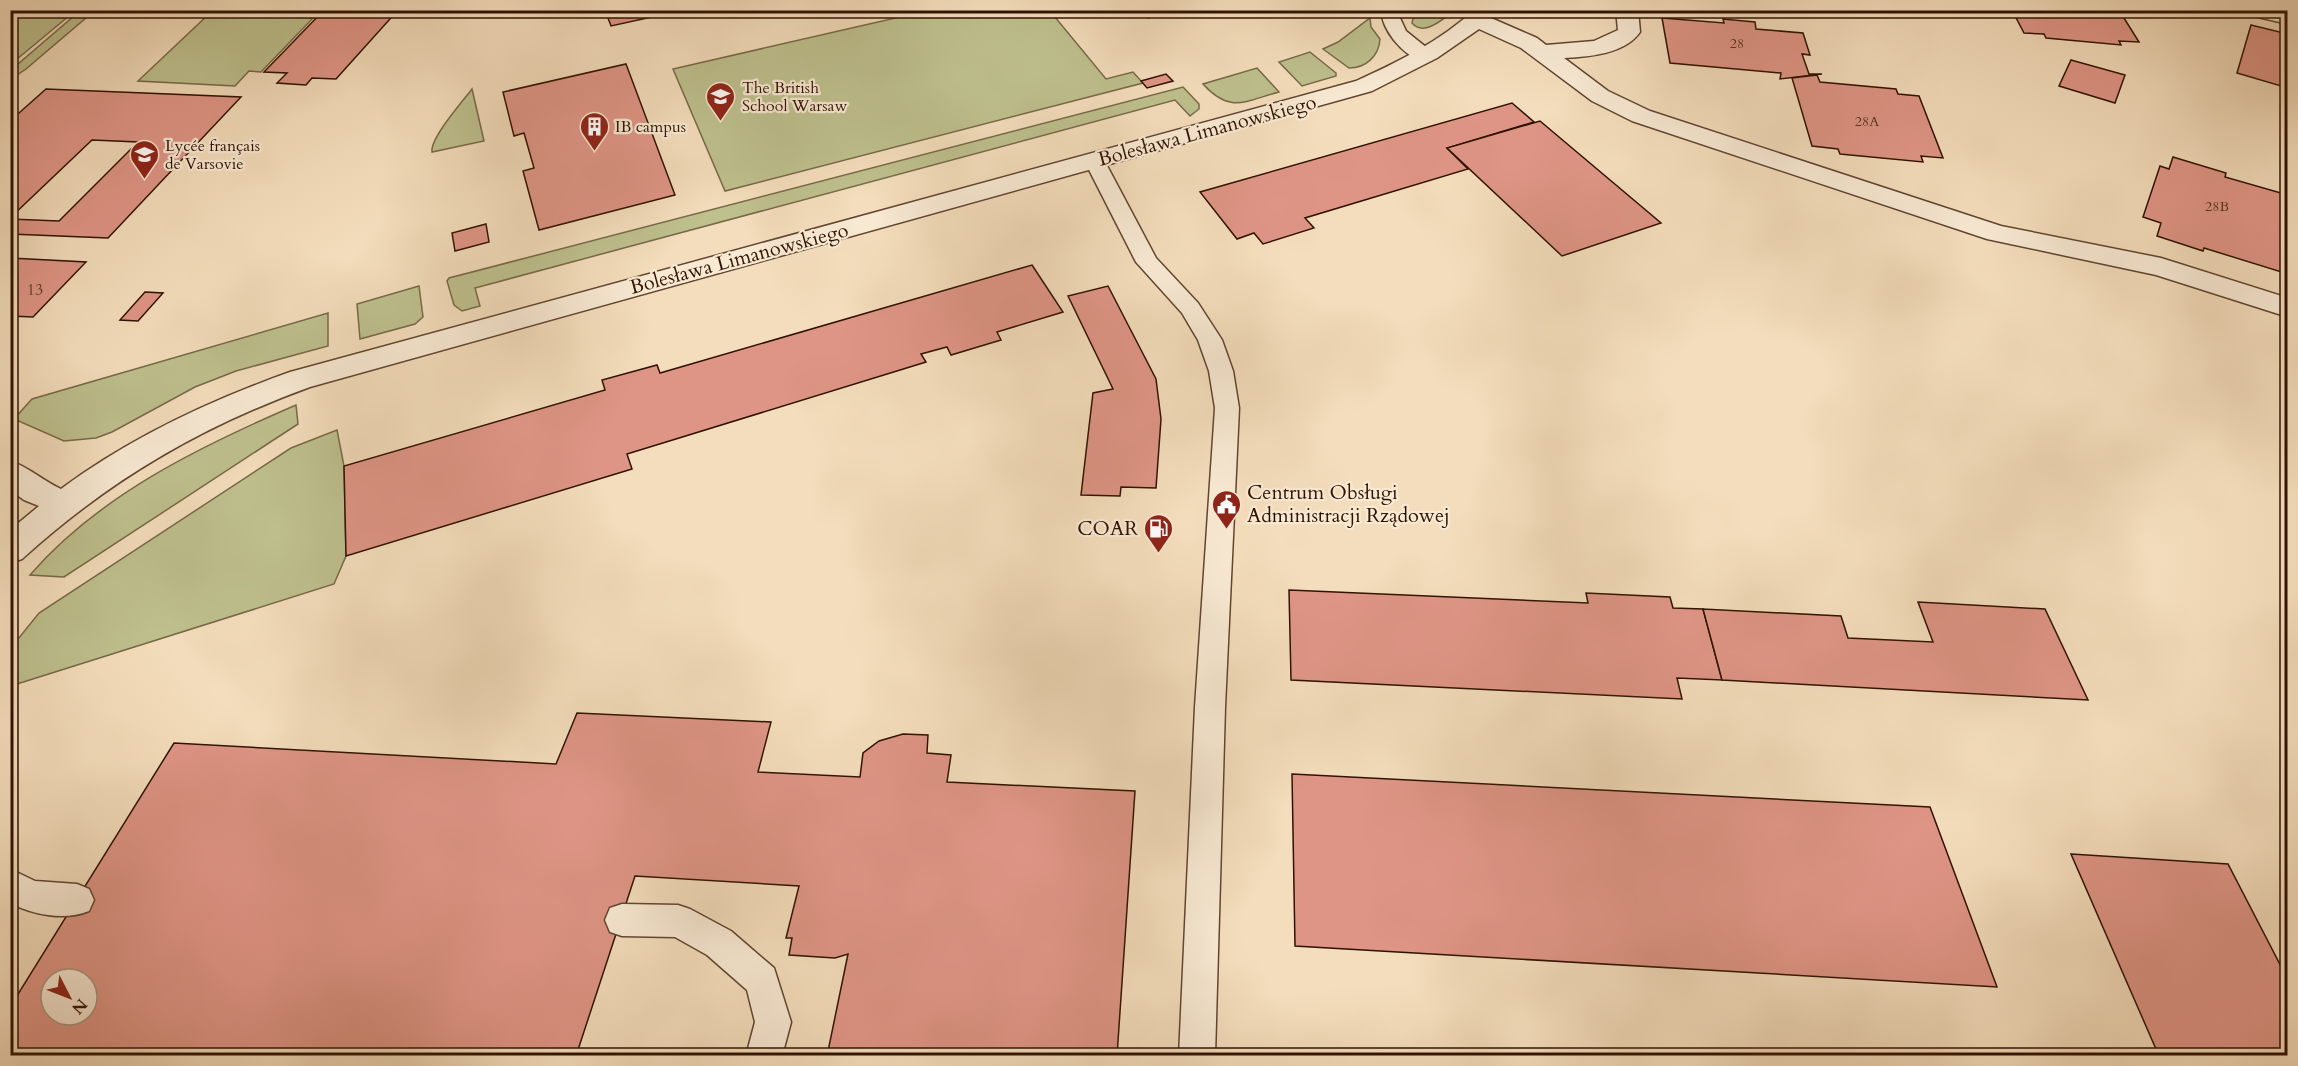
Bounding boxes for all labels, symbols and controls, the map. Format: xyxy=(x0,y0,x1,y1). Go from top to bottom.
house number: 28 xyxy=(1730,34,1744,53)
place label: The British School Warsaw xyxy=(742,77,847,117)
school or university icon: The British School Warsaw xyxy=(705,80,737,122)
street label: Bolesława Limanowskiego xyxy=(1095,88,1320,173)
building icon: IB campus xyxy=(578,110,610,152)
house number: 28A xyxy=(1855,112,1879,131)
place label: IB campus xyxy=(615,116,686,138)
place label: Lycée français de Varsovie xyxy=(165,135,260,175)
school or university icon: Lycée français de Varsovie xyxy=(128,138,160,180)
house number: 28B xyxy=(2205,197,2229,216)
street label: Bolesława Limanowskiego xyxy=(627,216,852,301)
house number: 13 xyxy=(27,279,43,301)
place label: Centrum Obsługi Administracji Rządowej xyxy=(1247,479,1450,529)
public building icon: Centrum Obsługi Administracji Rządowej xyxy=(1210,488,1242,530)
fuel station icon: COAR xyxy=(1143,512,1175,554)
place label: COAR xyxy=(1077,515,1138,542)
north arrow xyxy=(39,967,99,1027)
text: N xyxy=(67,994,92,1019)

